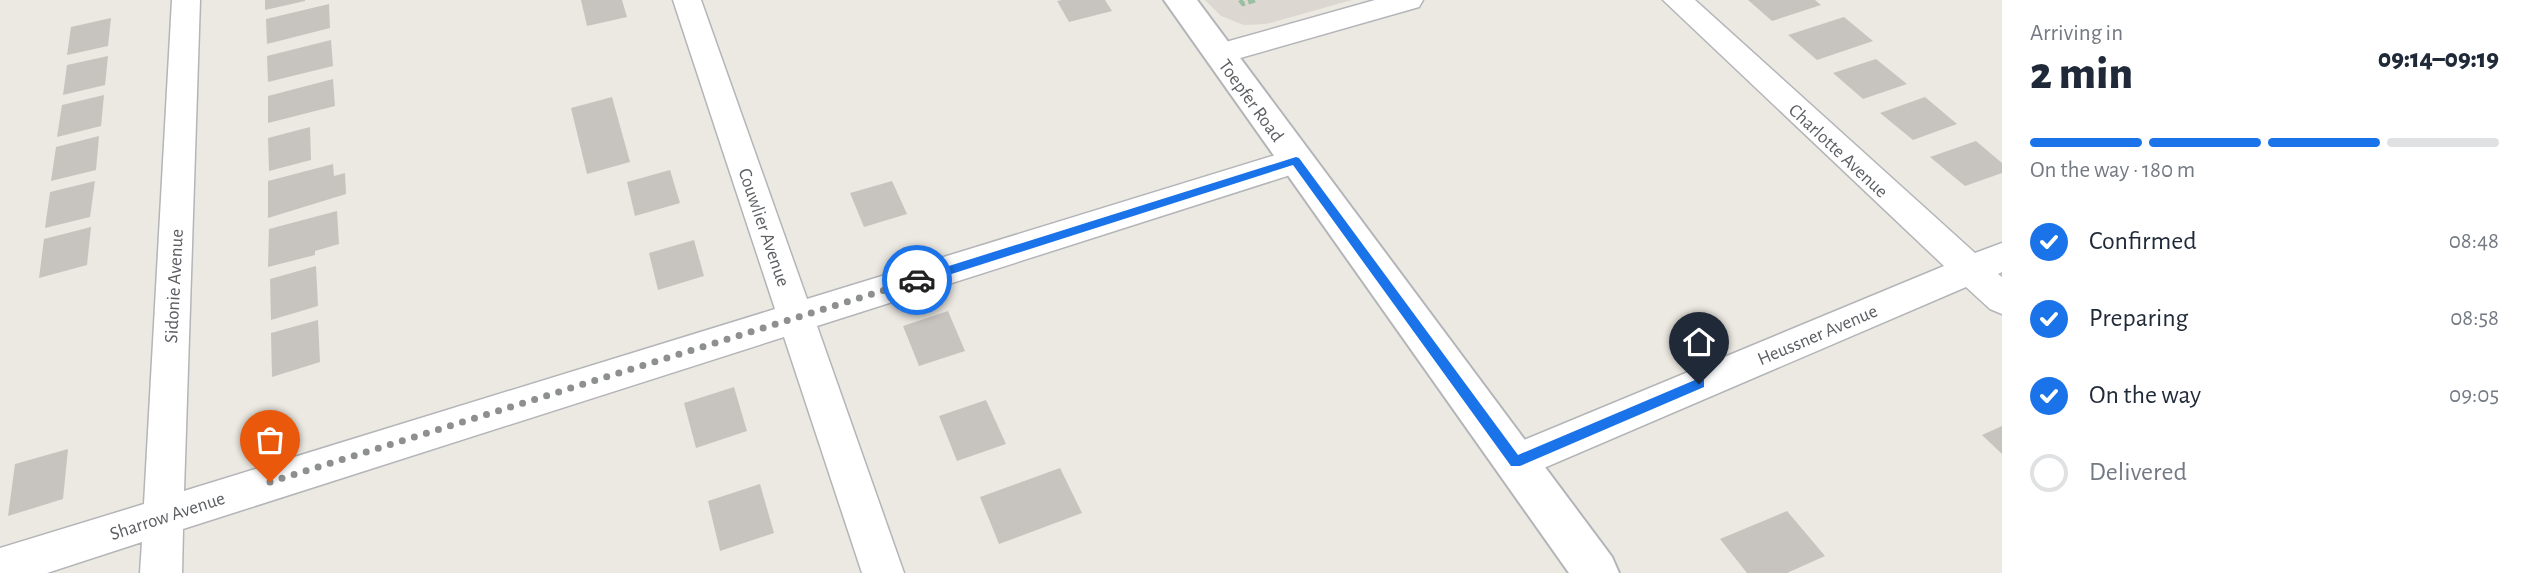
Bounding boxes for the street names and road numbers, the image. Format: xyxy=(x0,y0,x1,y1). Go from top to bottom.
street label: Toepfer Road xyxy=(1215,56,1287,146)
street label: Charlotte Avenue xyxy=(1785,101,1891,202)
street label: Couwlier Avenue xyxy=(734,166,793,289)
street label: Sidonie Avenue xyxy=(162,229,187,344)
street label: Heussner Avenue xyxy=(1755,302,1880,369)
street label: Sharrow Avenue xyxy=(108,489,227,544)

